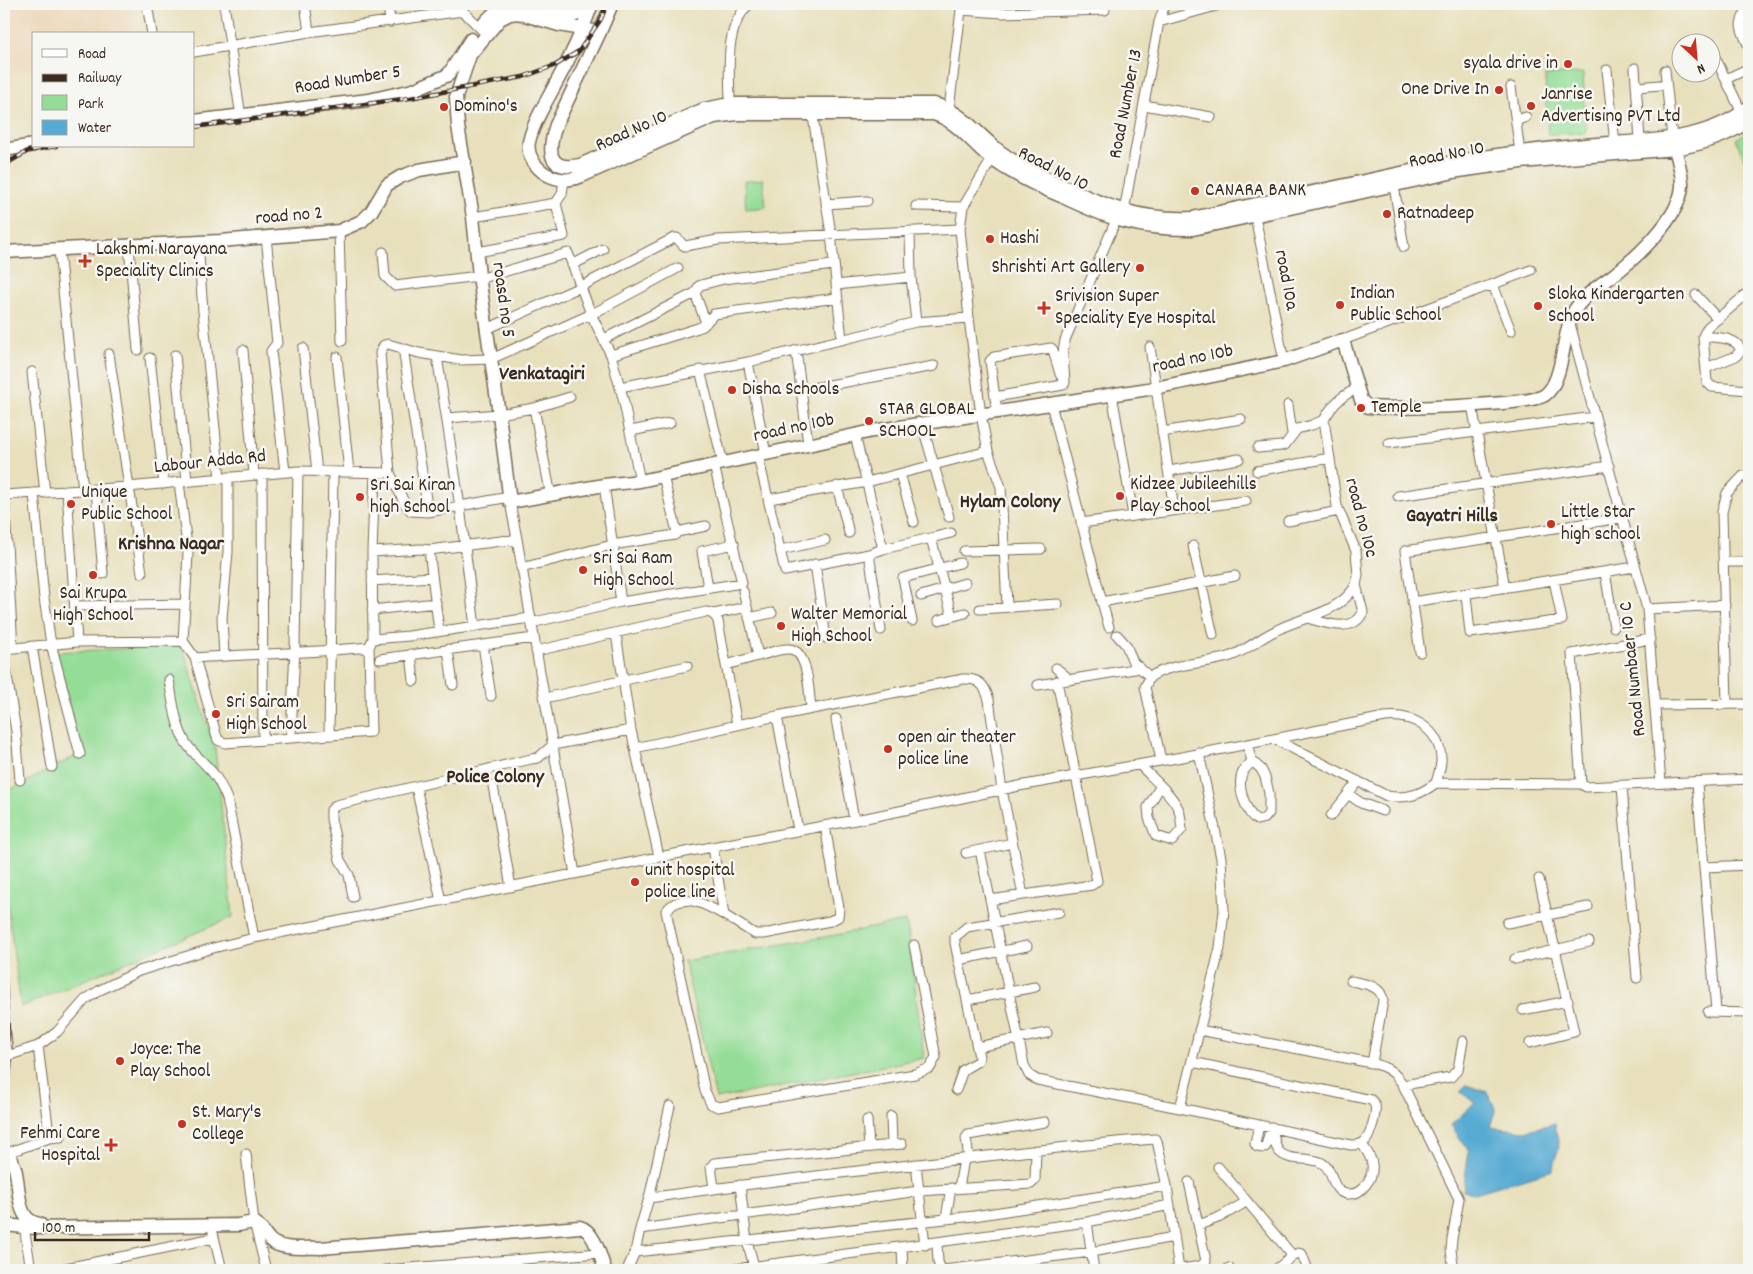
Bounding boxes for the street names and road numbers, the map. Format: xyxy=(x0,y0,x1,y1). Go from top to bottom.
street label: Road Number 13 xyxy=(1103,47,1151,161)
street label: Road Number 5 xyxy=(293,59,403,103)
street label: Road No 10 xyxy=(592,104,672,160)
street label: Road No 10 xyxy=(1407,135,1487,177)
street label: Road No 10 xyxy=(1013,141,1093,199)
street label: road no 2 xyxy=(254,201,324,233)
street label: road 10a xyxy=(1266,247,1304,314)
street label: roasd no 5 xyxy=(483,260,521,340)
street label: road no 10b xyxy=(1150,338,1236,382)
street label: road no 10b xyxy=(751,407,837,451)
street label: Labour Adda Rd xyxy=(153,444,267,482)
street label: road no 10c xyxy=(1336,475,1384,561)
street label: Road Numbaer 10 C xyxy=(1613,600,1655,738)

